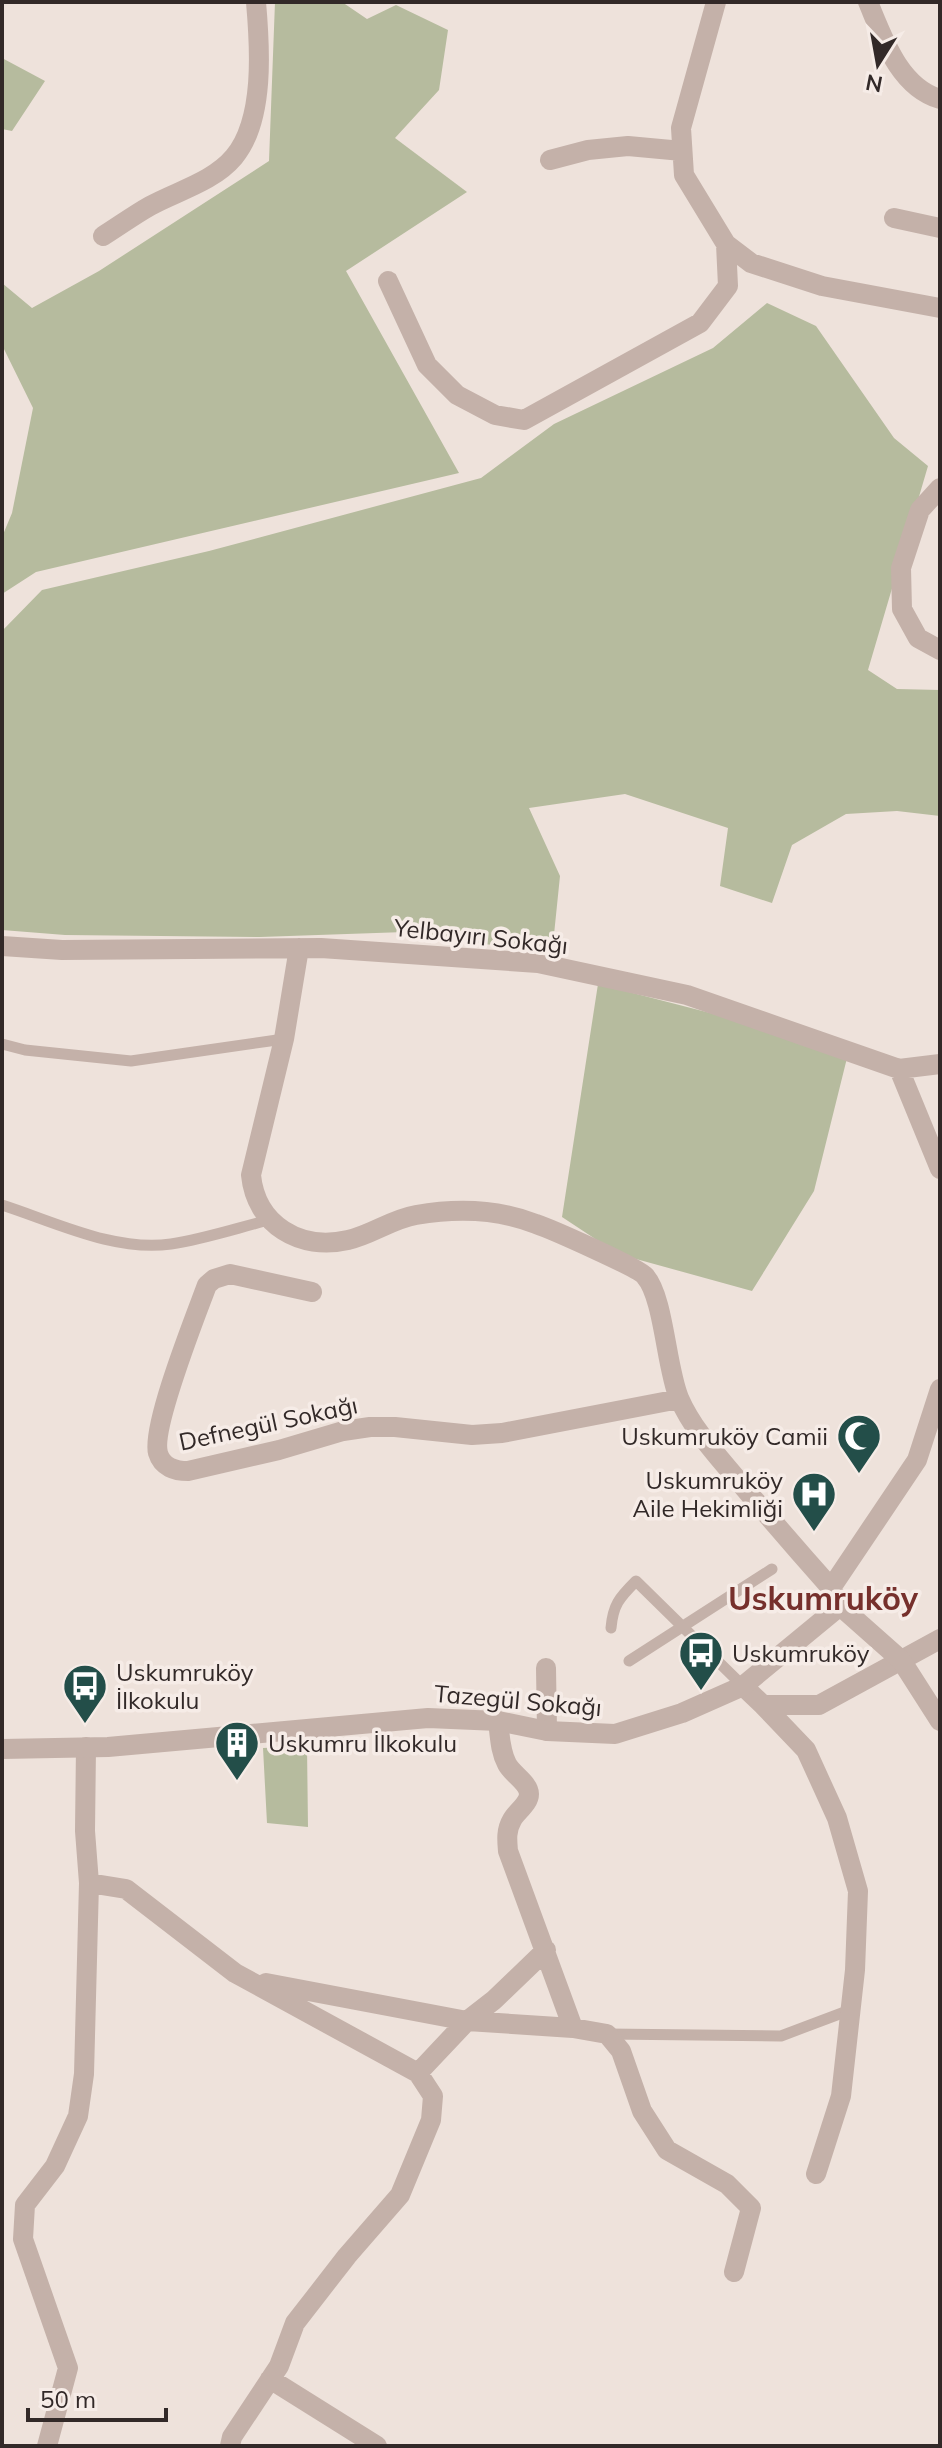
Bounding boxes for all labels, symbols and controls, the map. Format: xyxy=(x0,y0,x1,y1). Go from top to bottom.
north arrow xyxy=(838,24,918,104)
text: N xyxy=(863,68,885,99)
street label: Yelbayırı Sokağı xyxy=(392,912,569,960)
street label: Defnegül Sokağı xyxy=(176,1389,360,1457)
mosque icon: Uskumruköy Camii xyxy=(835,1412,883,1475)
place label: Uskumruköy Camii xyxy=(621,1421,828,1451)
place label: Uskumruköy Aile Hekimliği xyxy=(632,1465,783,1523)
hospital icon: Uskumruköy Aile Hekimliği xyxy=(790,1470,838,1533)
district label: Uskumruköy xyxy=(728,1578,919,1618)
bus stop icon: Uskumruköy xyxy=(677,1629,725,1692)
place label: Uskumruköy xyxy=(732,1638,870,1668)
place label: Uskumruköy İlkokulu xyxy=(116,1657,254,1715)
bus stop icon: Uskumruköy İlkokulu xyxy=(61,1662,109,1725)
street label: Tazegül Sokağı xyxy=(433,1678,603,1722)
building icon: Uskumru İlkokulu xyxy=(213,1719,261,1782)
place label: Uskumru İlkokulu xyxy=(268,1728,457,1758)
scale bar xyxy=(28,2372,166,2422)
text: 50 m xyxy=(40,2384,96,2414)

